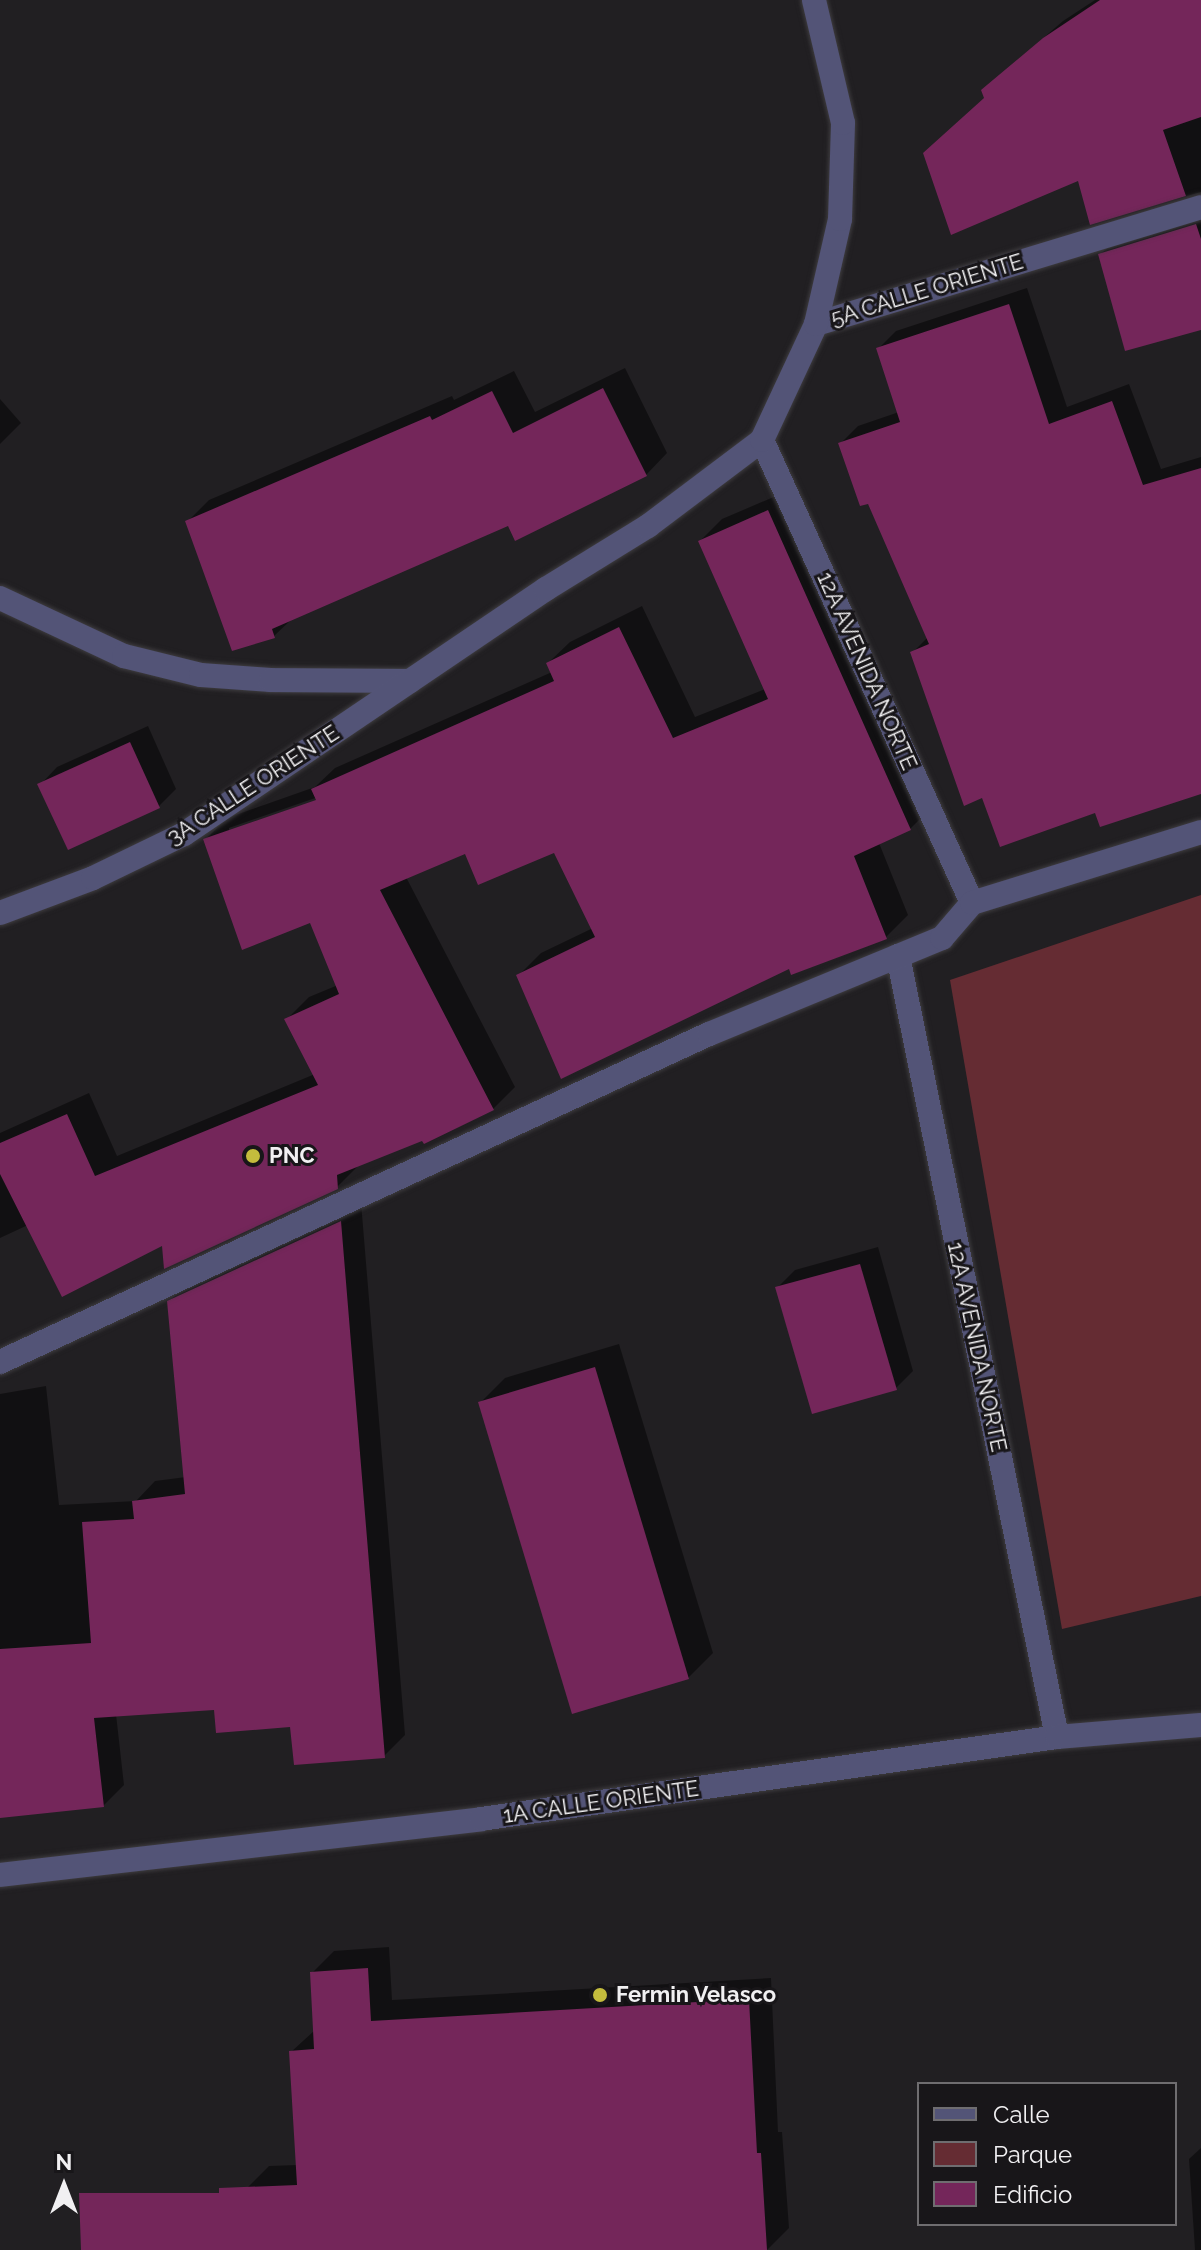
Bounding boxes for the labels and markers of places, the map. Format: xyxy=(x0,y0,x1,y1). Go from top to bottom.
place label: PNC xyxy=(269,1143,315,1169)
marker: PNC xyxy=(244,1147,262,1165)
place label: Fermin Velasco xyxy=(616,1982,777,2008)
marker: Fermin Velasco xyxy=(591,1986,609,2004)

